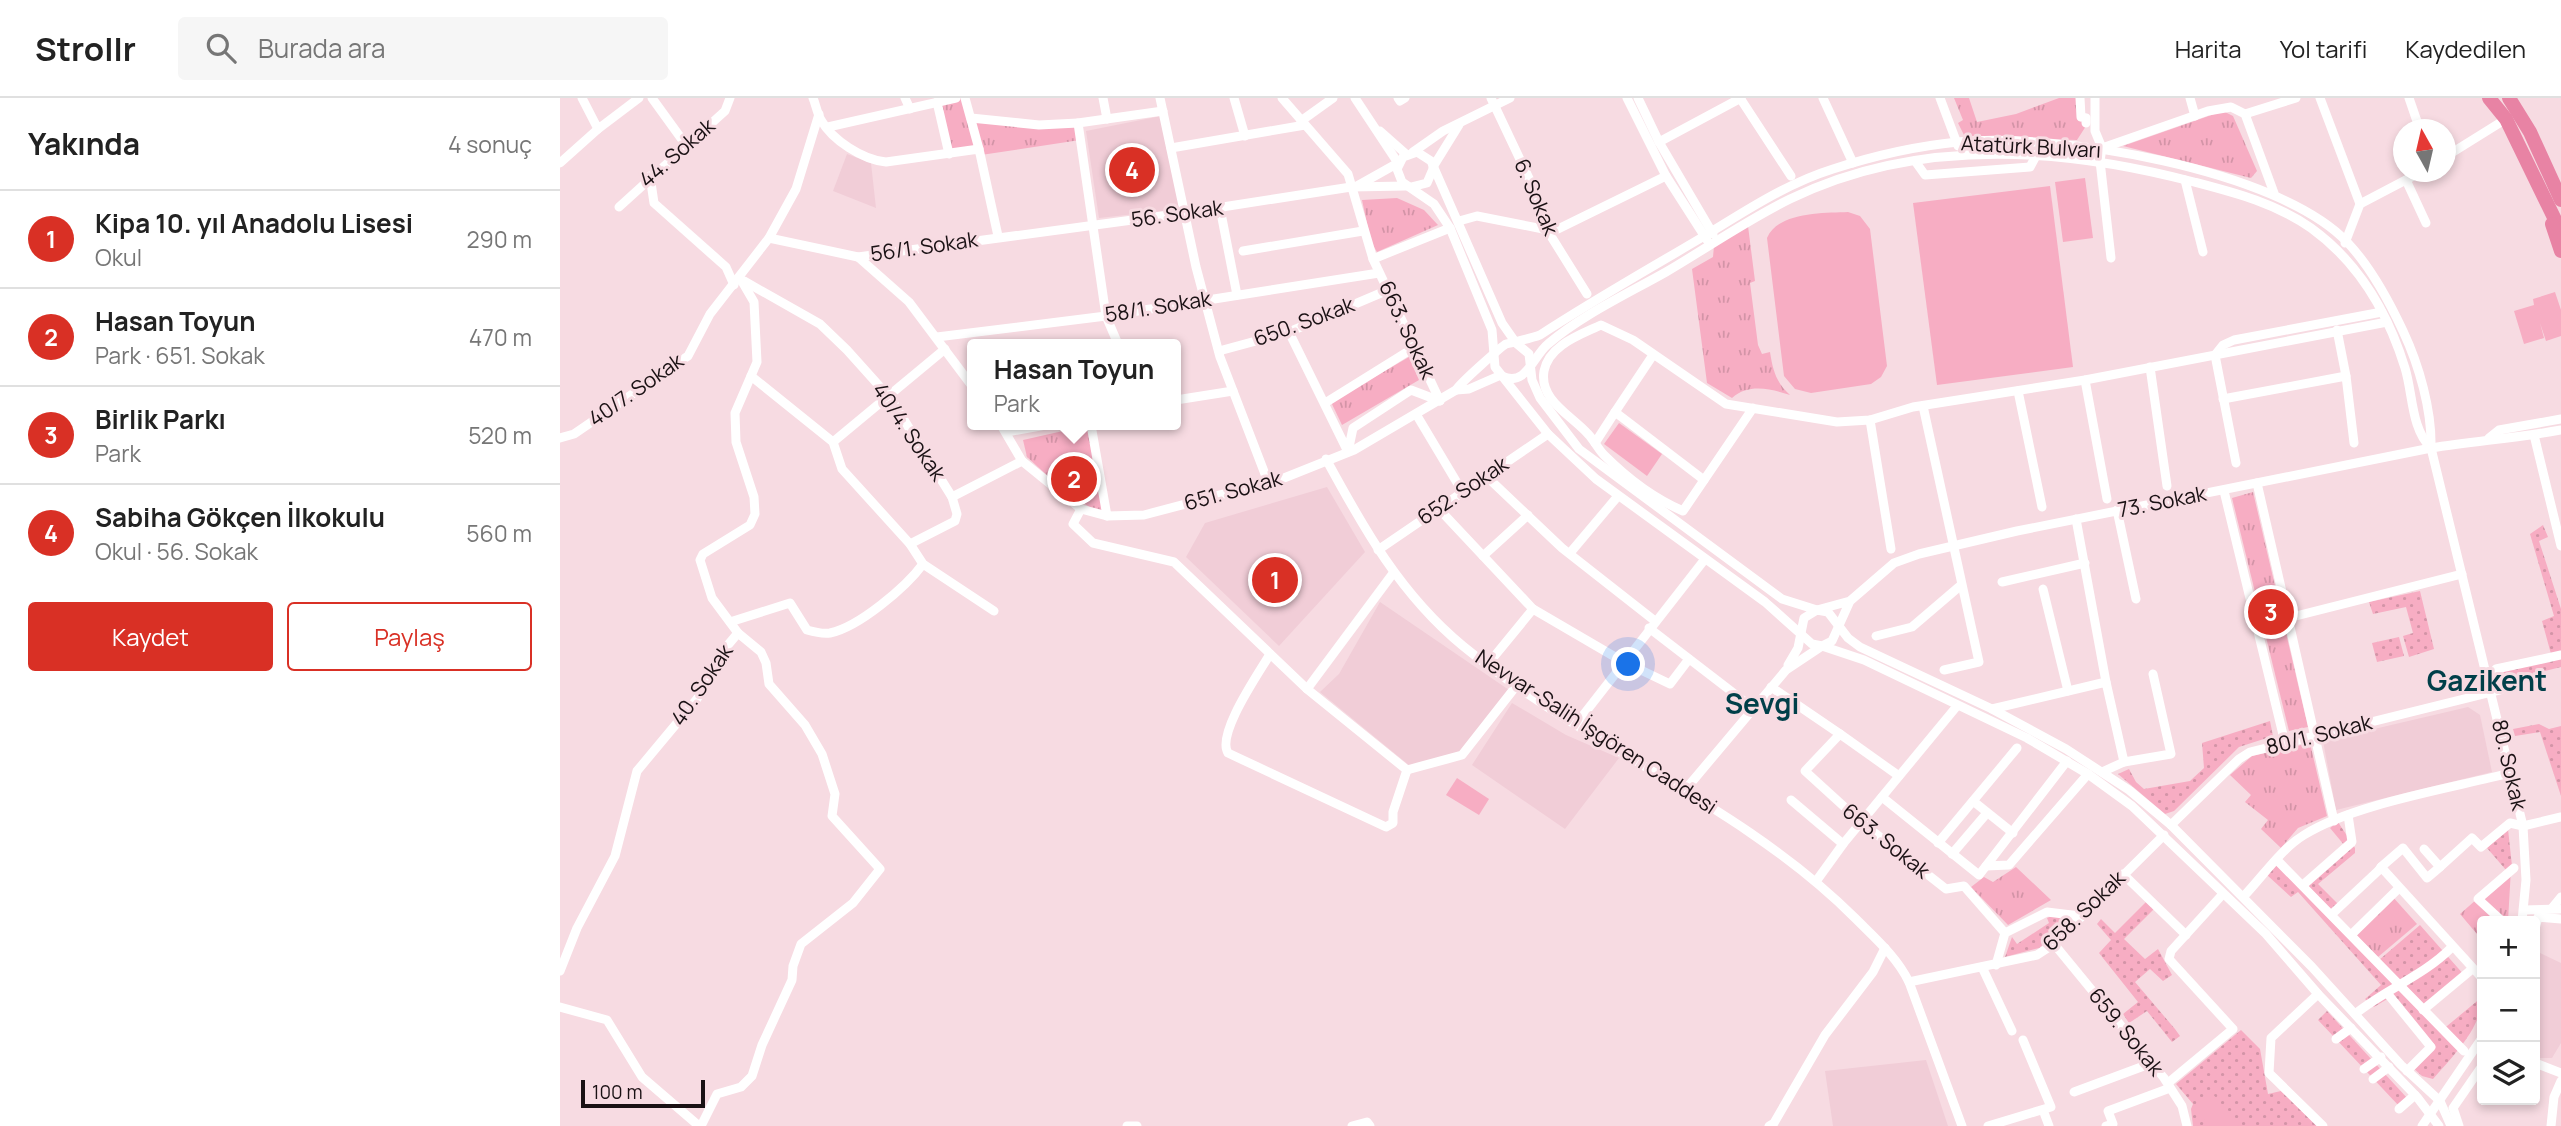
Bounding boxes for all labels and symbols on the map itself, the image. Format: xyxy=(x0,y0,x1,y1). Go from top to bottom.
street label: 44. Sokak xyxy=(632,111,721,193)
north arrow xyxy=(2393,119,2456,182)
street label: Atatürk Bulvarı xyxy=(1960,128,2102,164)
pin: 4 xyxy=(1109,144,1155,196)
street label: 6. Sokak xyxy=(1508,154,1566,240)
street label: 56. Sokak xyxy=(1129,193,1225,233)
street label: 56/1. Sokak xyxy=(868,225,980,267)
street label: 663. Sokak xyxy=(1373,276,1443,384)
street label: 58/1. Sokak xyxy=(1103,284,1214,328)
street label: 650. Sokak xyxy=(1249,290,1358,352)
street label: 40/7. Sokak xyxy=(582,346,689,432)
street label: 40/4. Sokak xyxy=(867,377,953,486)
street label: 652. Sokak xyxy=(1412,449,1514,531)
pin: 2 xyxy=(1051,453,1097,505)
street label: 651. Sokak xyxy=(1181,463,1285,516)
street label: 73. Sokak xyxy=(2115,479,2209,523)
pin: 1 xyxy=(1252,554,1298,606)
pin: 3 xyxy=(2248,586,2294,638)
street label: 40. Sokak xyxy=(664,638,739,731)
street label: Nevvar-Salih İşgören Caddesi xyxy=(1470,642,1723,820)
your location xyxy=(1611,647,1645,681)
district label: Gazikent xyxy=(2427,661,2547,699)
district label: Sevgi xyxy=(1725,684,1799,722)
street label: 80/1. Sokak xyxy=(2263,707,2375,761)
street label: 80. Sokak xyxy=(2486,717,2534,814)
street label: 663. Sokak xyxy=(1837,796,1937,885)
street label: 658. Sokak xyxy=(2036,863,2131,957)
street label: 659. Sokak xyxy=(2083,982,2171,1081)
scale bar xyxy=(581,1077,705,1109)

